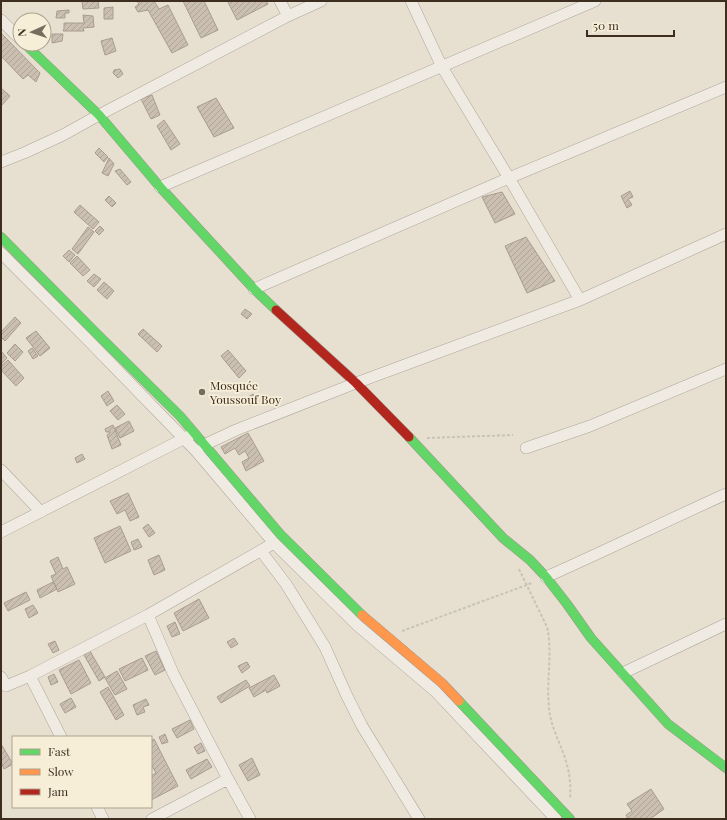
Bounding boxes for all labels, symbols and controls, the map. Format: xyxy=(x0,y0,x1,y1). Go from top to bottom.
north arrow xyxy=(12,12,52,52)
scale bar xyxy=(587,12,674,38)
text: 50 m xyxy=(593,17,619,33)
text: N xyxy=(14,28,29,37)
place label: Mosquée Youssouf Boy xyxy=(209,377,281,407)
marker: Mosquée Youssouf Boy xyxy=(197,387,207,397)
legend xyxy=(12,736,152,808)
text: Fast xyxy=(48,743,71,759)
text: Slow xyxy=(48,763,74,779)
text: Jam xyxy=(47,783,69,799)

